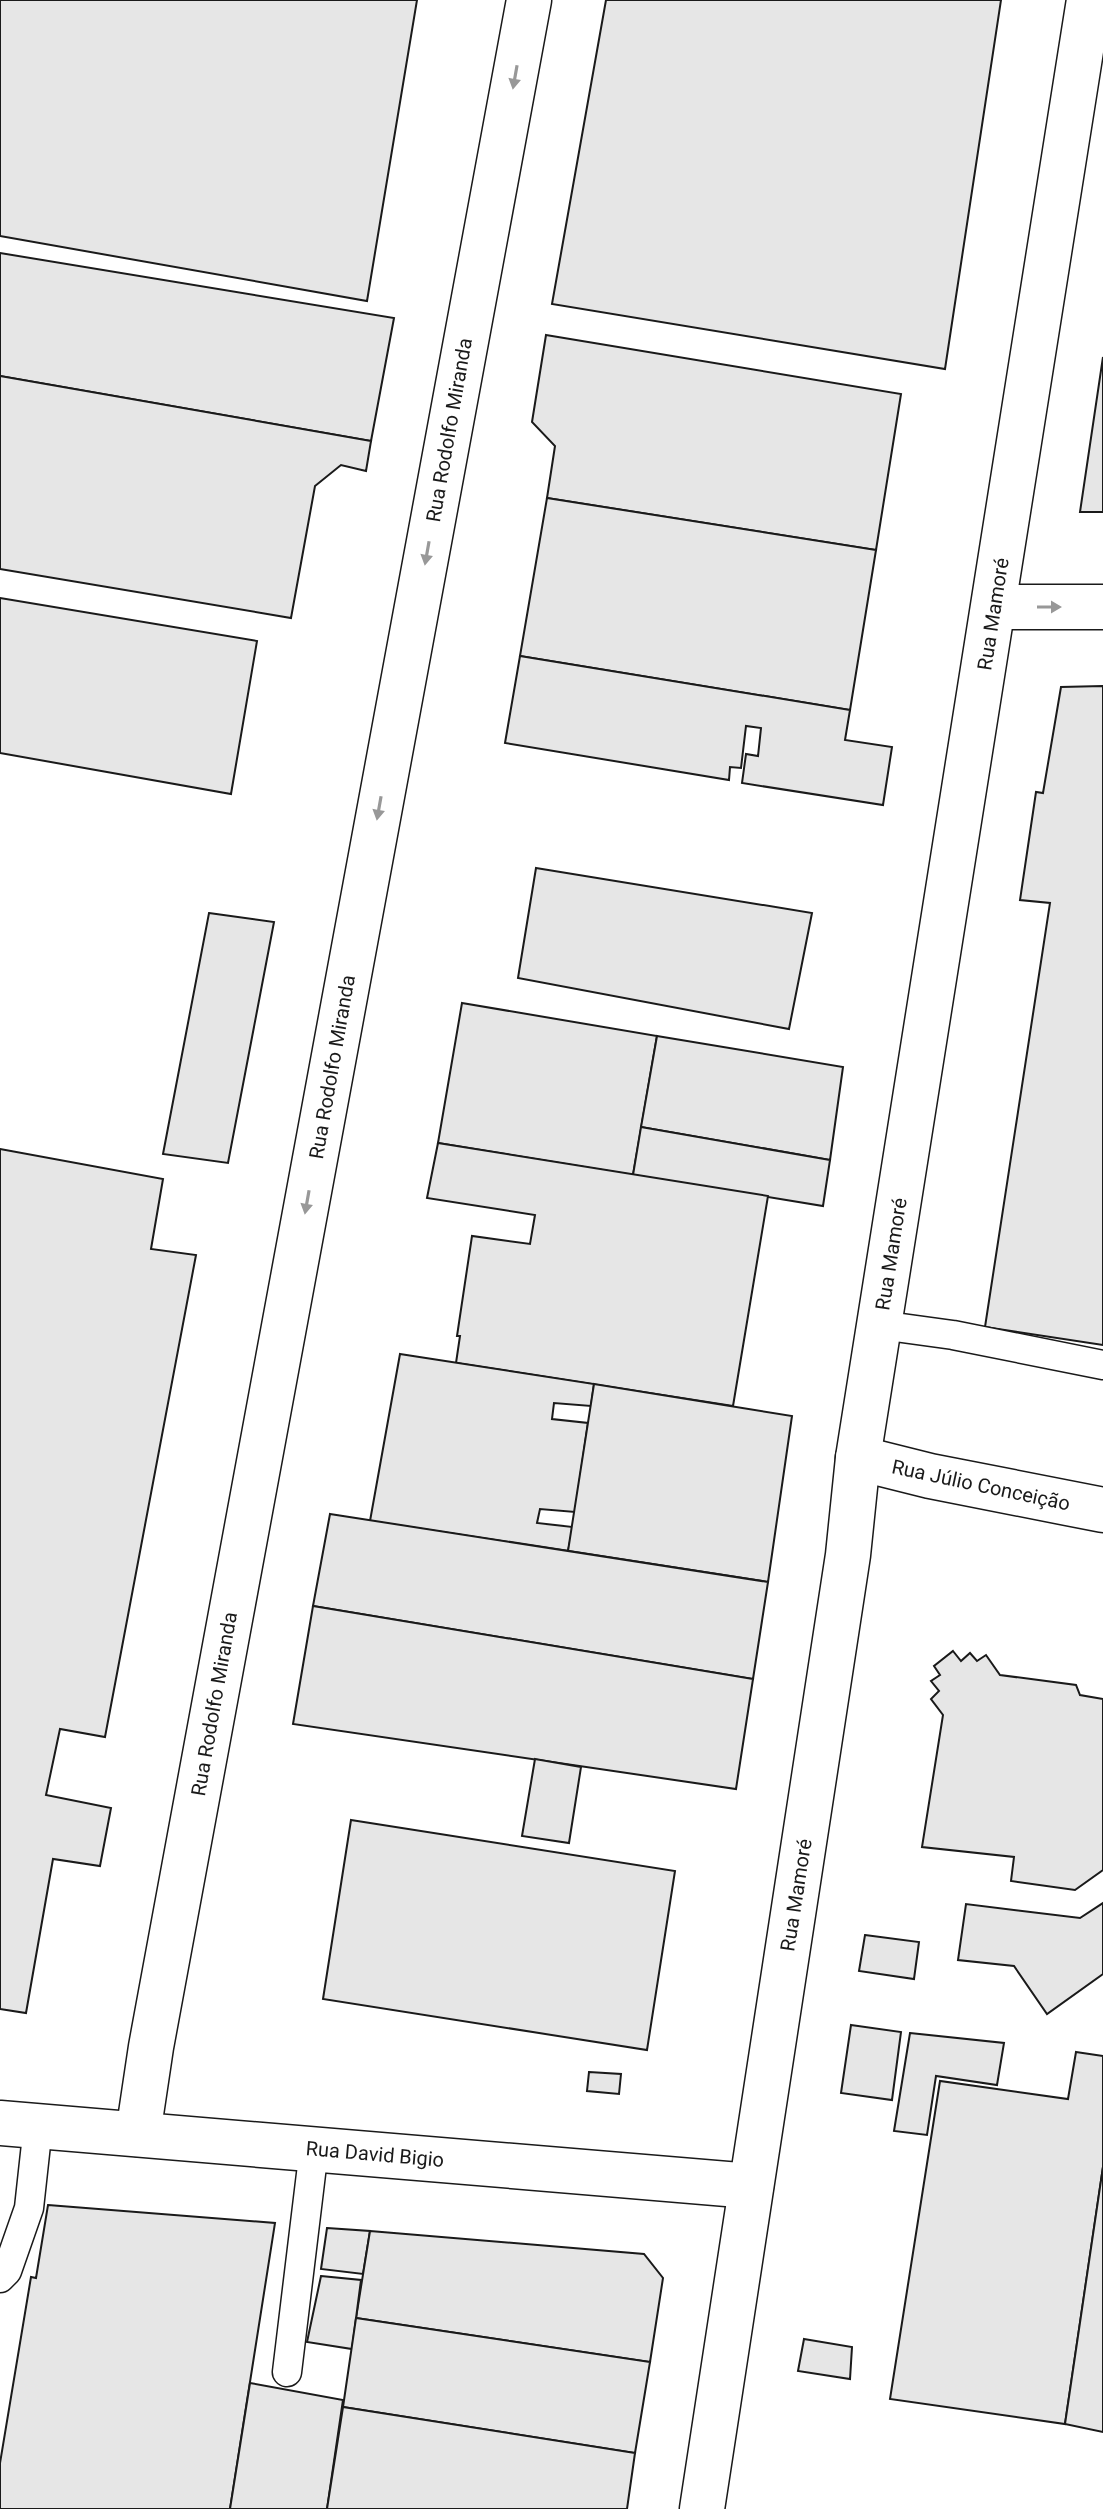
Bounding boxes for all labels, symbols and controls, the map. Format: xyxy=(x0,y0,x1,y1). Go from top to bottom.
one-way arrow xyxy=(508,64,520,89)
street label: Rua Rodolfo Miranda xyxy=(421,336,477,524)
one-way arrow xyxy=(420,540,432,565)
street label: Rua Mamoré xyxy=(972,556,1014,672)
one-way arrow xyxy=(1037,601,1062,613)
one-way arrow xyxy=(373,796,385,821)
street label: Rua Rodolfo Miranda xyxy=(304,973,360,1161)
one-way arrow xyxy=(300,1189,312,1214)
street label: Rua Mamoré xyxy=(870,1196,912,1312)
street label: Rua Júlio Conceição xyxy=(890,1454,1072,1516)
street label: Rua Rodolfo Miranda xyxy=(186,1610,242,1798)
street label: Rua Mamoré xyxy=(775,1837,817,1953)
street label: Rua David Bigio xyxy=(305,2136,445,2172)

